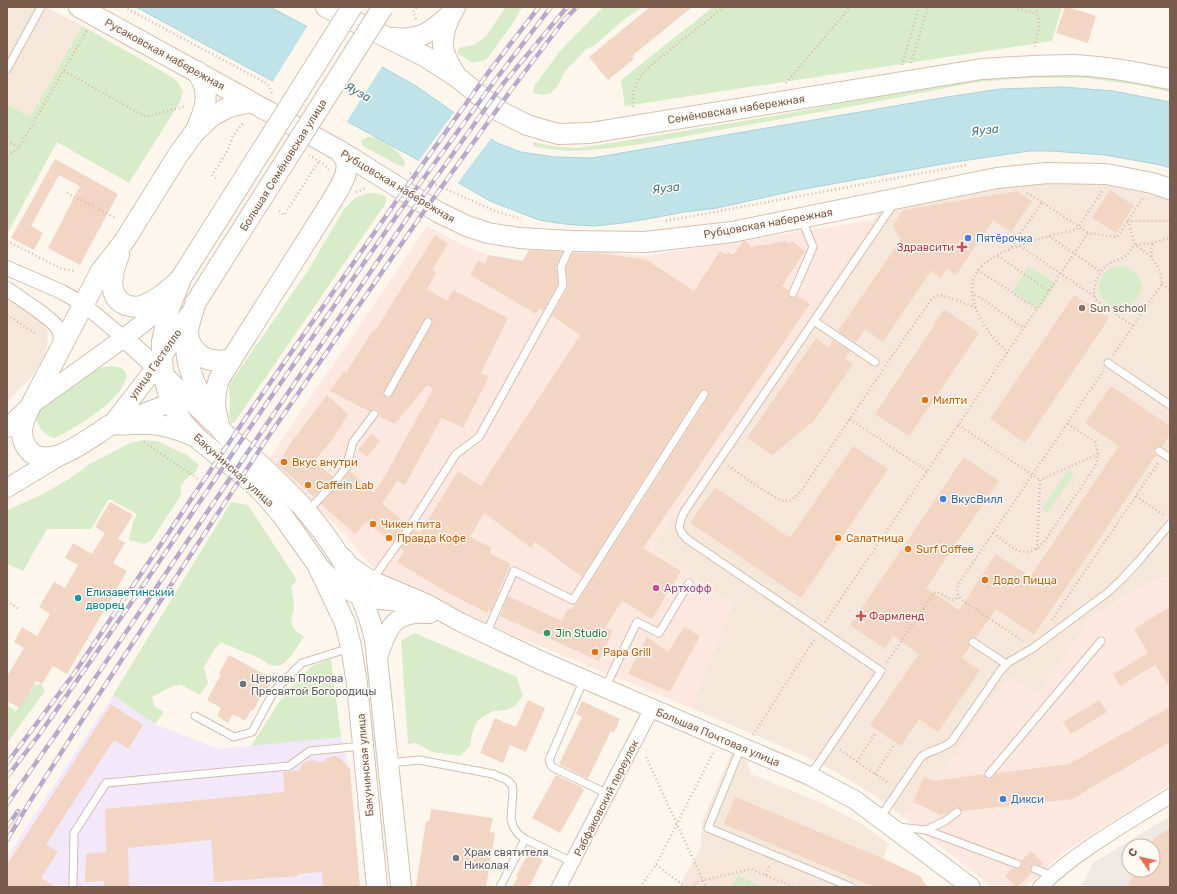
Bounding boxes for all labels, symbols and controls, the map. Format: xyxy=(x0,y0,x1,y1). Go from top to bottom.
street label: Русаковская набережная xyxy=(102,16,227,93)
water label: Яуза xyxy=(342,79,374,105)
street label: Семёновская набережная xyxy=(667,92,806,127)
street label: Большая Семёновская улица xyxy=(237,97,330,234)
water label: Яуза xyxy=(970,121,1000,139)
street label: Рубцовская набережная xyxy=(338,147,457,226)
water label: Яуза xyxy=(651,179,681,197)
street label: Рубцовская набережная xyxy=(702,206,834,241)
place label: Пятёрочка xyxy=(976,232,1033,245)
marker: Пятёрочка xyxy=(963,233,973,243)
place label: Здравсити xyxy=(897,241,954,254)
marker: Здравсити xyxy=(957,242,967,252)
place label: Sun school xyxy=(1090,302,1147,315)
marker: Sun school xyxy=(1077,303,1087,313)
street label: улица Гастелло xyxy=(126,327,185,402)
place label: Милти xyxy=(933,394,967,407)
marker: Милти xyxy=(920,395,930,405)
street label: Бакунинская улица xyxy=(191,431,276,510)
place label: Вкус внутри xyxy=(292,456,358,469)
marker: Вкус внутри xyxy=(279,457,289,467)
place label: Caffein Lab xyxy=(316,479,374,492)
marker: Caffein Lab xyxy=(303,480,313,490)
place label: ВкусВилл xyxy=(951,493,1003,506)
marker: ВкусВилл xyxy=(938,494,948,504)
place label: Чикен пита xyxy=(381,518,441,531)
marker: Чикен пита xyxy=(368,519,378,529)
place label: Правда Кофе xyxy=(397,532,466,545)
place label: Салатница xyxy=(846,532,904,545)
marker: Правда Кофе xyxy=(384,533,394,543)
marker: Салатница xyxy=(833,533,843,543)
place label: Surf Coffee xyxy=(916,543,974,556)
marker: Surf Coffee xyxy=(903,544,913,554)
place label: Додо Пицца xyxy=(993,574,1057,587)
marker: Додо Пицца xyxy=(980,575,990,585)
place label: Артхофф xyxy=(664,582,712,595)
marker: Артхофф xyxy=(651,583,661,593)
place label: Елизаветинский дворец xyxy=(86,586,174,612)
marker: Елизаветинский дворец xyxy=(73,593,83,603)
place label: Фармленд xyxy=(869,610,925,623)
marker: Фармленд xyxy=(856,611,866,621)
place label: Jin Studio xyxy=(555,627,607,640)
marker: Jin Studio xyxy=(542,628,552,638)
place label: Papa Grill xyxy=(603,646,651,659)
marker: Papa Grill xyxy=(590,647,600,657)
place label: Церковь Покрова Пресвятой Богородицы xyxy=(251,672,376,698)
marker: Церковь Покрова Пресвятой Богородицы xyxy=(238,679,248,689)
street label: Большая Почтовая улица xyxy=(654,705,782,769)
street label: Бакунинская улица xyxy=(355,713,376,817)
street label: Рабфаковский переулок xyxy=(571,738,642,859)
place label: Дикси xyxy=(1011,793,1044,806)
marker: Дикси xyxy=(998,794,1008,804)
north arrow xyxy=(1121,838,1161,878)
place label: Храм святителя Николая xyxy=(464,846,548,872)
text: С xyxy=(1126,846,1141,860)
marker: Храм святителя Николая xyxy=(451,853,461,863)

